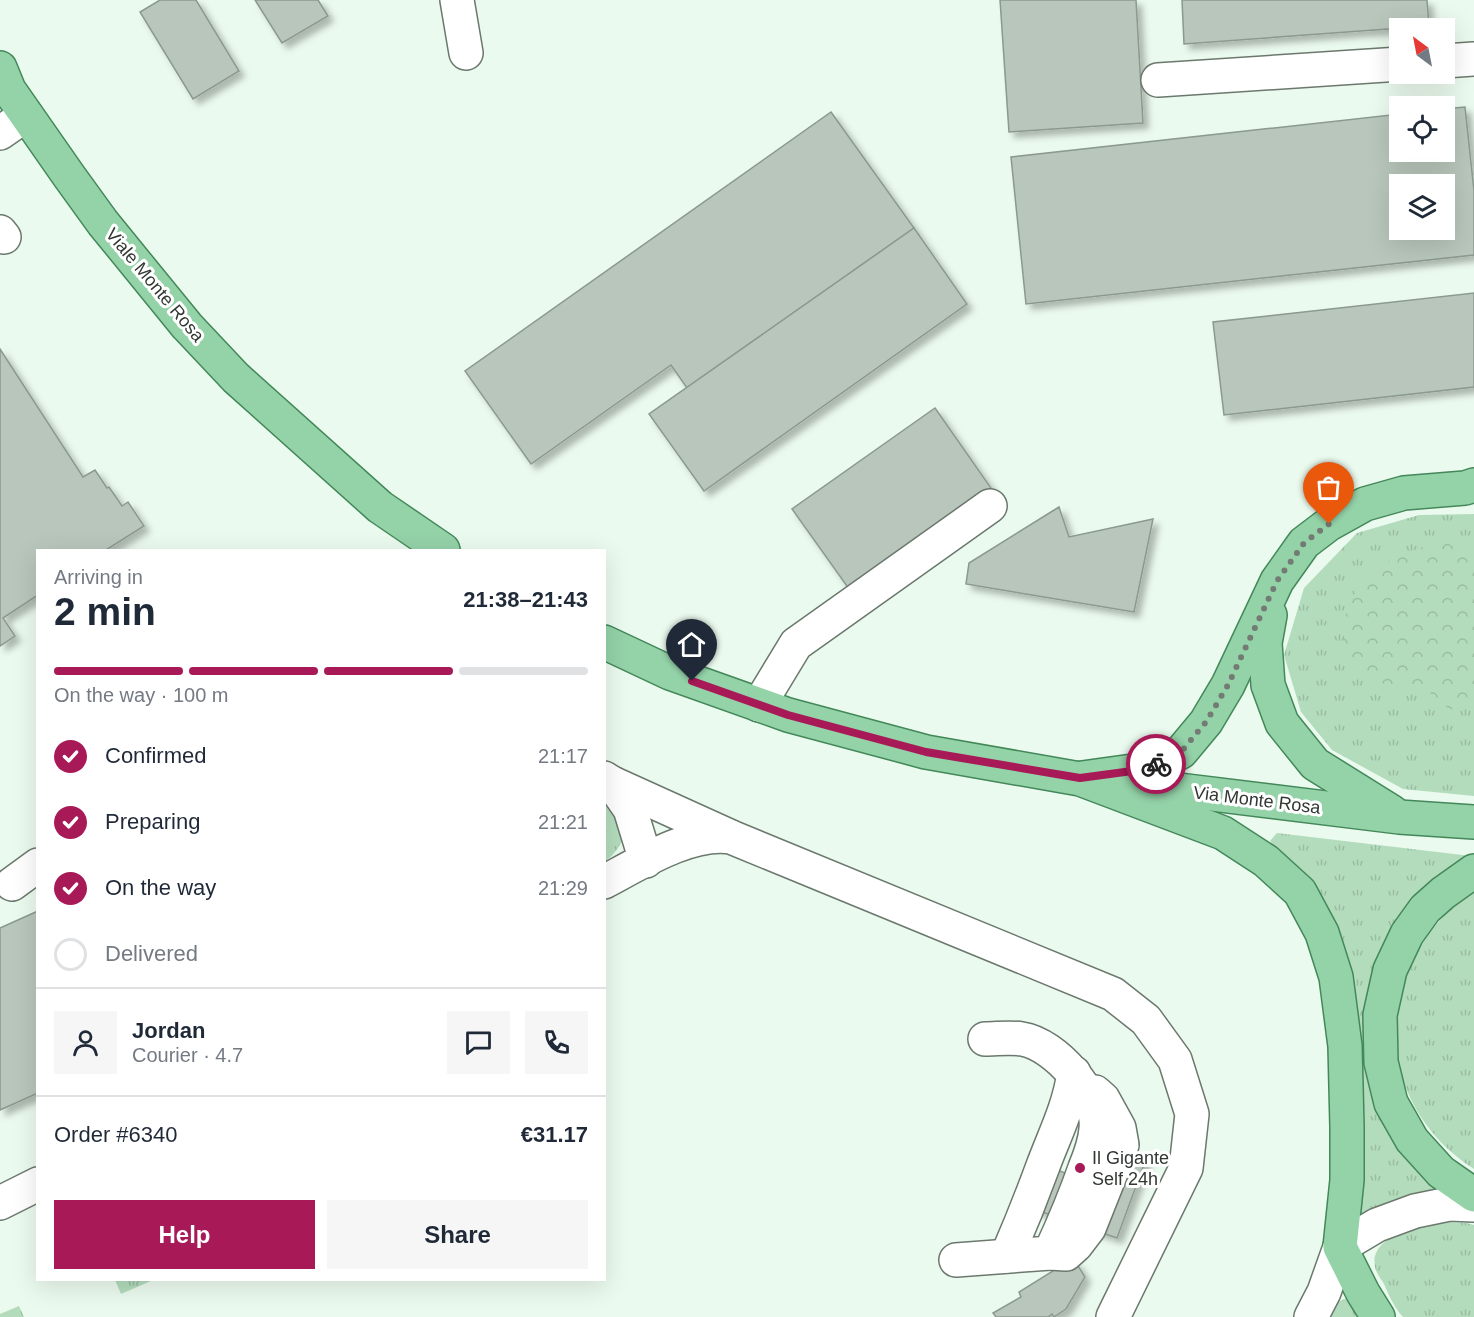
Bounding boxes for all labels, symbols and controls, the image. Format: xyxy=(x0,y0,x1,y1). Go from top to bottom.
north arrow xyxy=(1389,18,1455,84)
map controls xyxy=(1389,18,1455,240)
button: locate xyxy=(1389,96,1455,162)
button: layers xyxy=(1389,174,1455,240)
street label: Viale Monte Rosa xyxy=(102,224,209,346)
pin xyxy=(1303,462,1354,524)
icon: bag xyxy=(1312,471,1345,504)
text: Arriving in xyxy=(54,566,143,588)
text: 21:38–21:43 xyxy=(463,587,588,612)
text: 2 min xyxy=(54,590,156,633)
pin xyxy=(666,619,717,681)
icon: home xyxy=(675,628,708,661)
text: On the way · 100 m xyxy=(54,684,229,706)
courier xyxy=(1126,734,1186,794)
icon: check xyxy=(54,740,87,773)
text: Confirmed xyxy=(105,743,206,768)
text: 21:17 xyxy=(538,745,588,767)
icon: bike xyxy=(1140,748,1173,781)
street label: Via Monte Rosa xyxy=(1192,782,1323,818)
icon: check xyxy=(54,806,87,839)
text: Preparing xyxy=(105,809,200,834)
text: 21:21 xyxy=(538,811,588,833)
icon: check xyxy=(54,872,87,905)
text: On the way xyxy=(105,875,216,900)
text: 21:29 xyxy=(538,877,588,899)
text: Delivered xyxy=(105,941,198,966)
button: person xyxy=(54,1011,117,1074)
button: chat xyxy=(447,1011,510,1074)
button: phone xyxy=(525,1011,588,1074)
text: Jordan xyxy=(132,1018,205,1043)
text: Courier · 4.7 xyxy=(132,1044,243,1066)
text: Order #6340 xyxy=(54,1122,178,1147)
text: €31.17 xyxy=(521,1122,588,1147)
place label: Il Gigante Self 24h xyxy=(1092,1148,1169,1189)
marker: Il Gigante Self 24h xyxy=(1073,1161,1087,1175)
button: Help xyxy=(54,1200,315,1269)
button: Share xyxy=(327,1200,588,1269)

